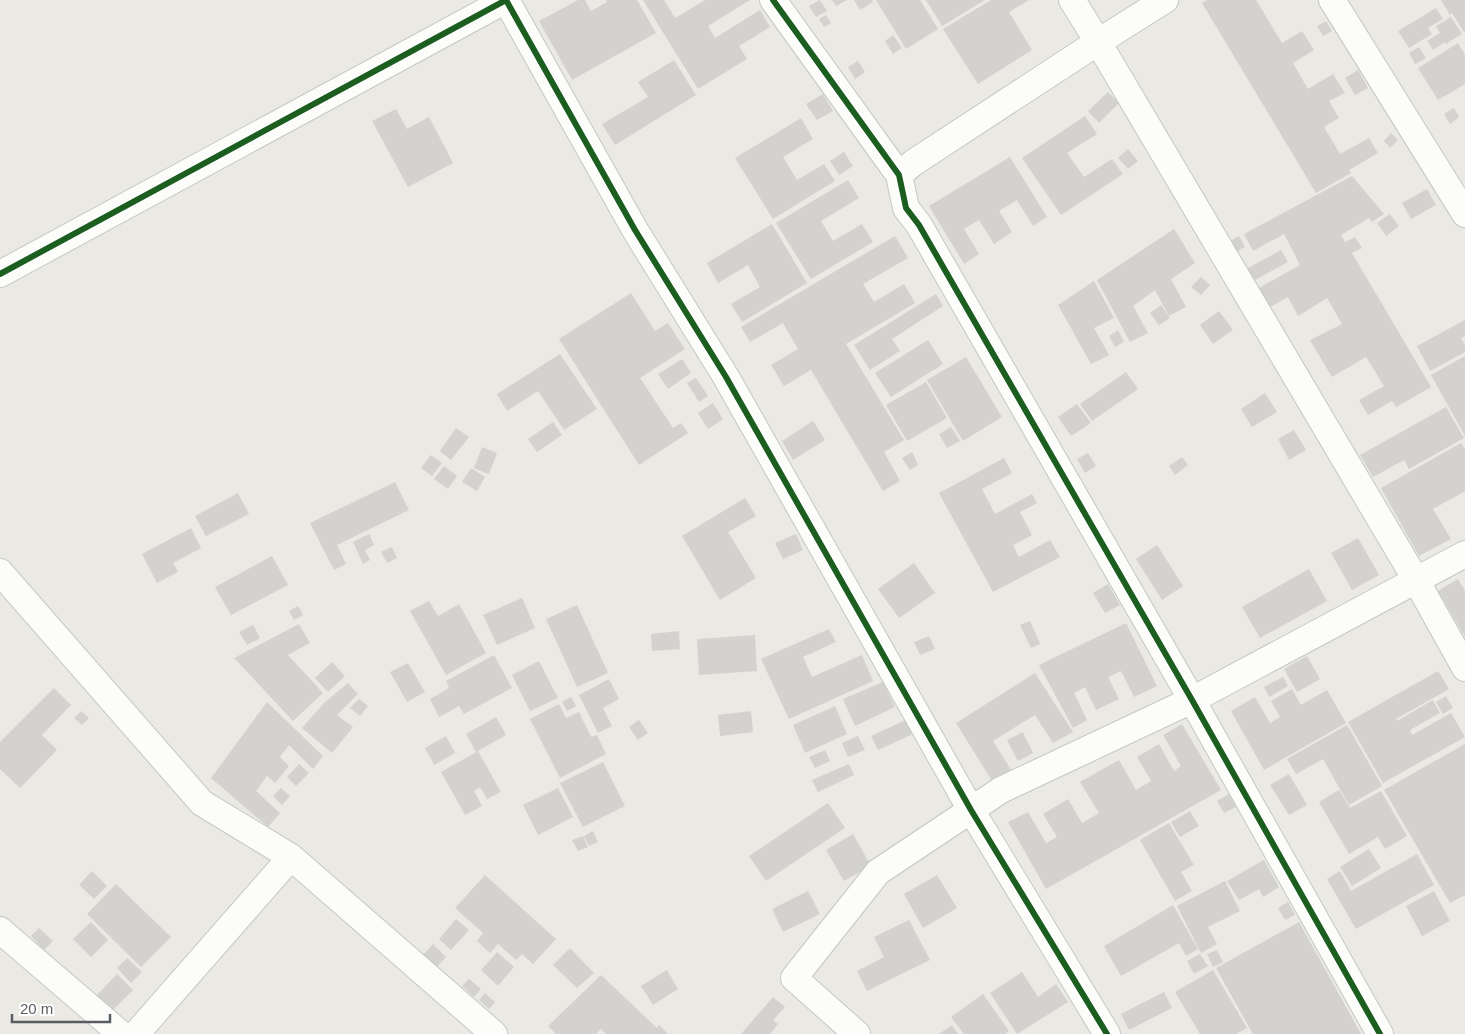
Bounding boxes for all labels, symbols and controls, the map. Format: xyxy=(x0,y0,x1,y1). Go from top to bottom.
scale bar xyxy=(12,992,110,1024)
text: 20 m xyxy=(20,1000,53,1017)

